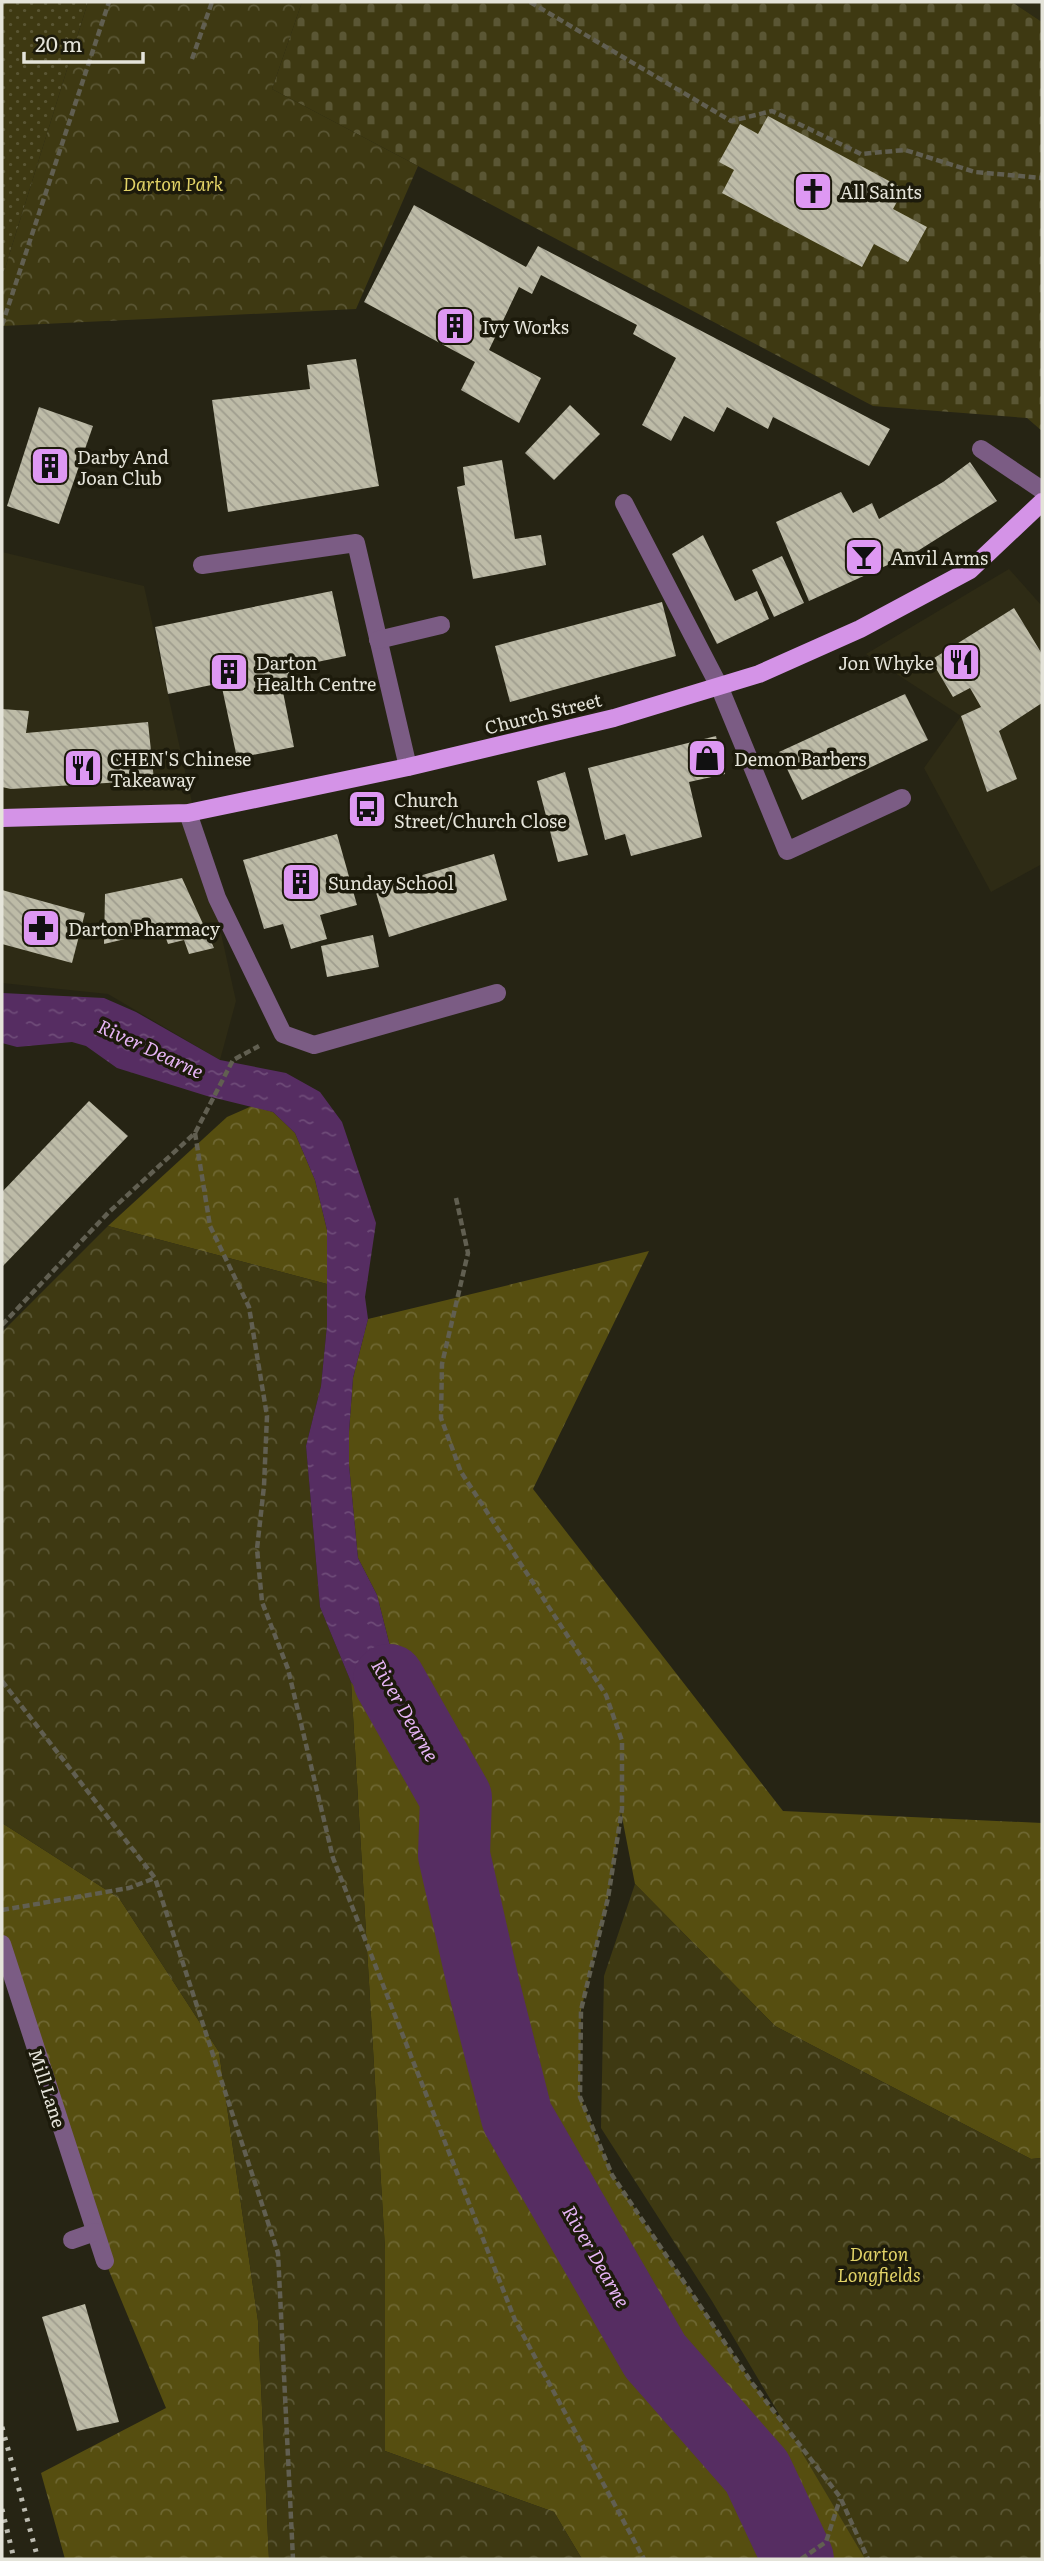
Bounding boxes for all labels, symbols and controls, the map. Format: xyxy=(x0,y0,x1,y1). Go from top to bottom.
scale bar xyxy=(24,21,144,65)
text: 20 m xyxy=(35,27,82,58)
park label: Darton Park xyxy=(123,170,223,197)
church icon: All Saints xyxy=(792,170,834,212)
place label: All Saints xyxy=(840,178,922,205)
building icon: Ivy Works xyxy=(434,305,476,347)
place label: Ivy Works xyxy=(482,313,569,340)
place label: Darby And Joan Club xyxy=(77,443,169,491)
building icon: Darby And Joan Club xyxy=(29,445,71,487)
bar icon: Anvil Arms xyxy=(843,536,885,578)
place label: Anvil Arms xyxy=(891,544,988,571)
restaurant icon: Jon Whyke xyxy=(940,641,982,683)
place label: Darton Health Centre xyxy=(256,649,376,697)
place label: Jon Whyke xyxy=(838,649,934,676)
building icon: Darton Health Centre xyxy=(208,651,250,693)
street label: Church Street xyxy=(482,685,605,741)
shop icon: Demon Barbers xyxy=(686,737,728,779)
place label: CHEN'S Chinese Takeaway xyxy=(110,745,251,793)
place label: Demon Barbers xyxy=(734,745,866,772)
restaurant icon: CHEN'S Chinese Takeaway xyxy=(62,747,104,789)
place label: Church Street/Church Close xyxy=(394,786,566,834)
bus stop icon: Church Street/Church Close xyxy=(346,788,388,830)
building icon: Sunday School xyxy=(280,861,322,903)
place label: Sunday School xyxy=(328,869,454,896)
pharmacy icon: Darton Pharmacy xyxy=(20,907,62,949)
place label: Darton Pharmacy xyxy=(68,915,221,942)
water label: River Dearne xyxy=(93,1011,209,1085)
water label: River Dearne xyxy=(365,1654,447,1766)
street label: Mill Lane xyxy=(23,2045,73,2131)
water label: River Dearne xyxy=(556,2200,638,2312)
park label: Darton Longfields xyxy=(837,2240,921,2288)

